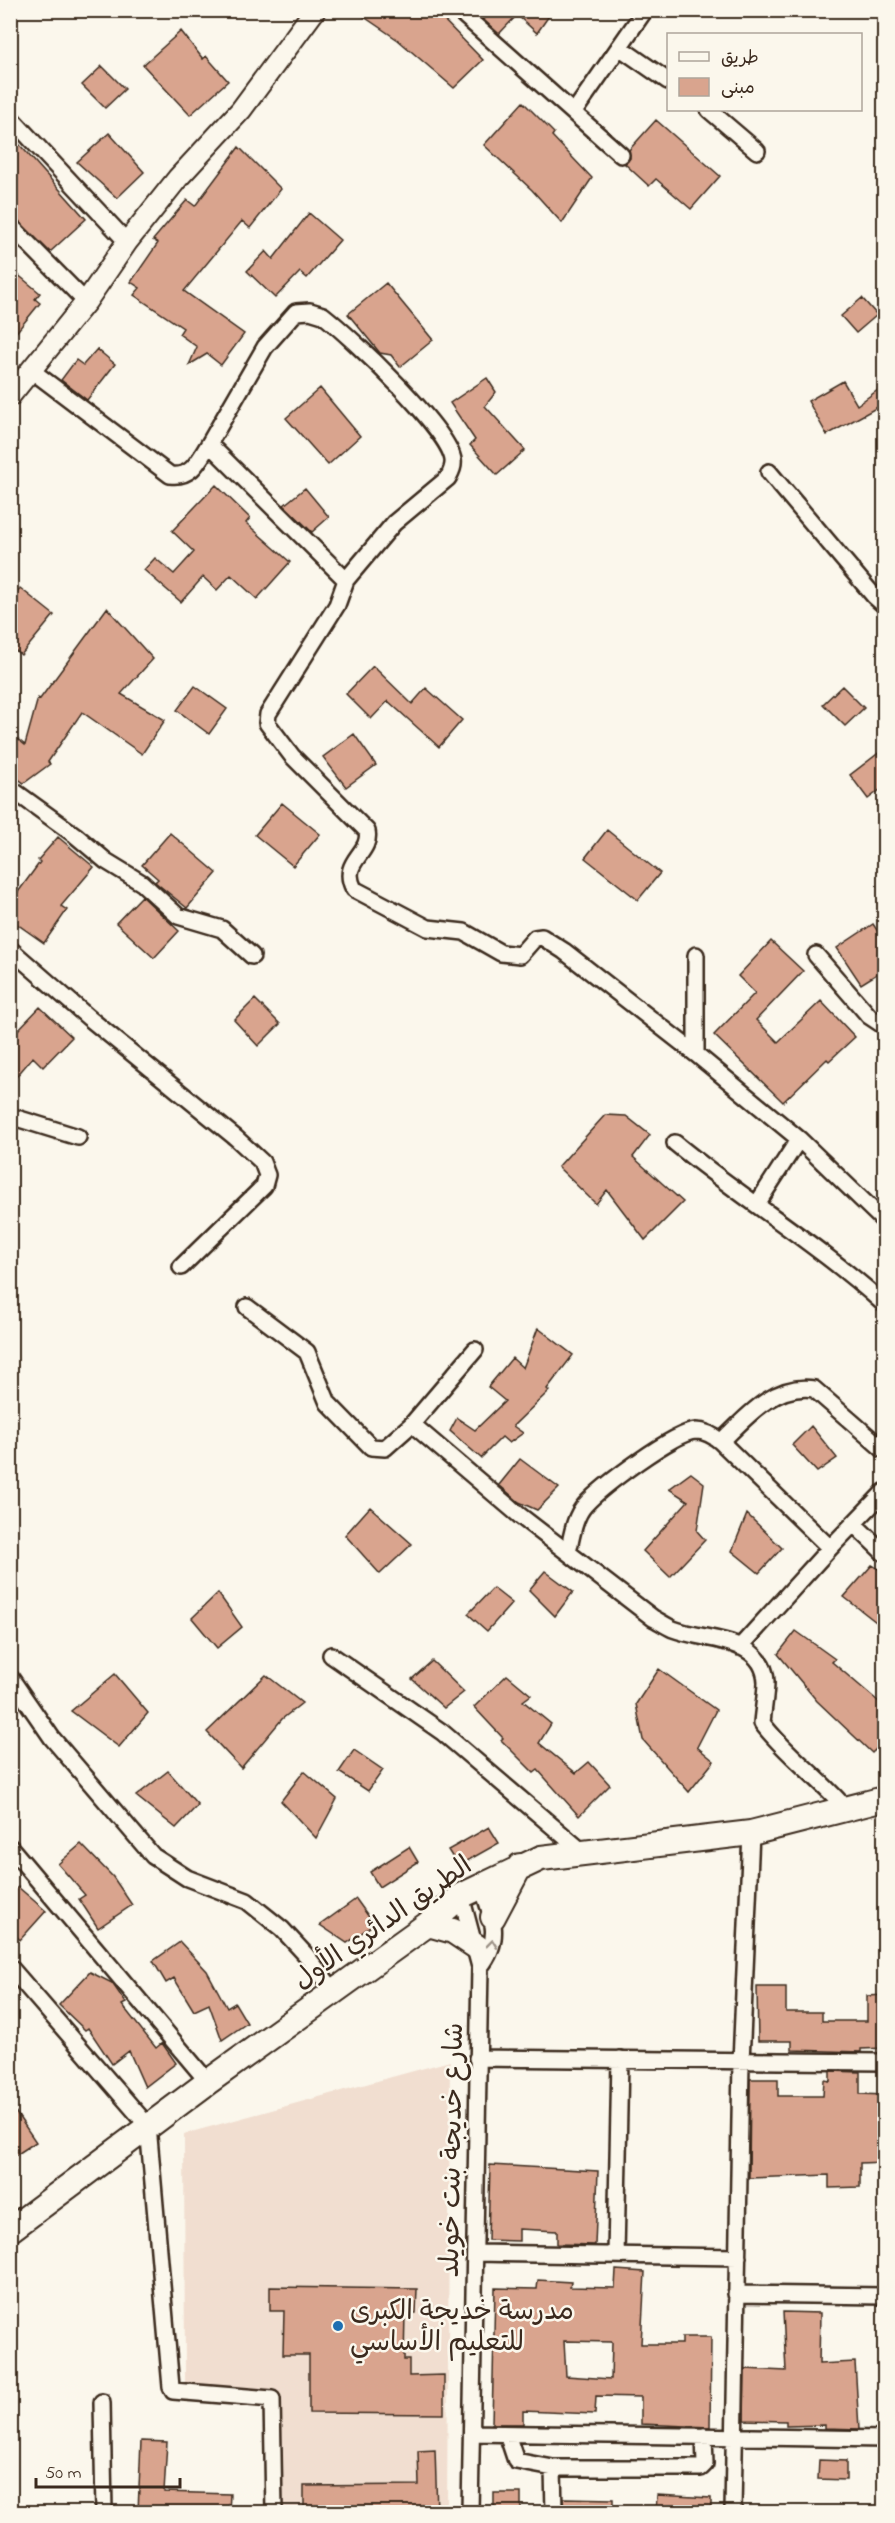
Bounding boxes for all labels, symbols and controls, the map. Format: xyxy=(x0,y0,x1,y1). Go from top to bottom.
legend xyxy=(667,33,862,111)
text: طريق xyxy=(721,46,759,72)
text: مبنى xyxy=(721,76,755,102)
street label: الطريق الدائري الأول xyxy=(285,1847,481,2000)
one-way arrow xyxy=(485,1939,497,1948)
street label: شارع خديجة بنت خويلد xyxy=(432,2022,475,2278)
place label: مدرسة خديجة الكبرى للتعليم الأساسي xyxy=(350,2293,574,2364)
marker: مدرسة خديجة الكبرى للتعليم الأساسي xyxy=(331,2319,345,2333)
scale bar xyxy=(36,2451,180,2489)
text: 50 m xyxy=(45,2461,82,2487)

